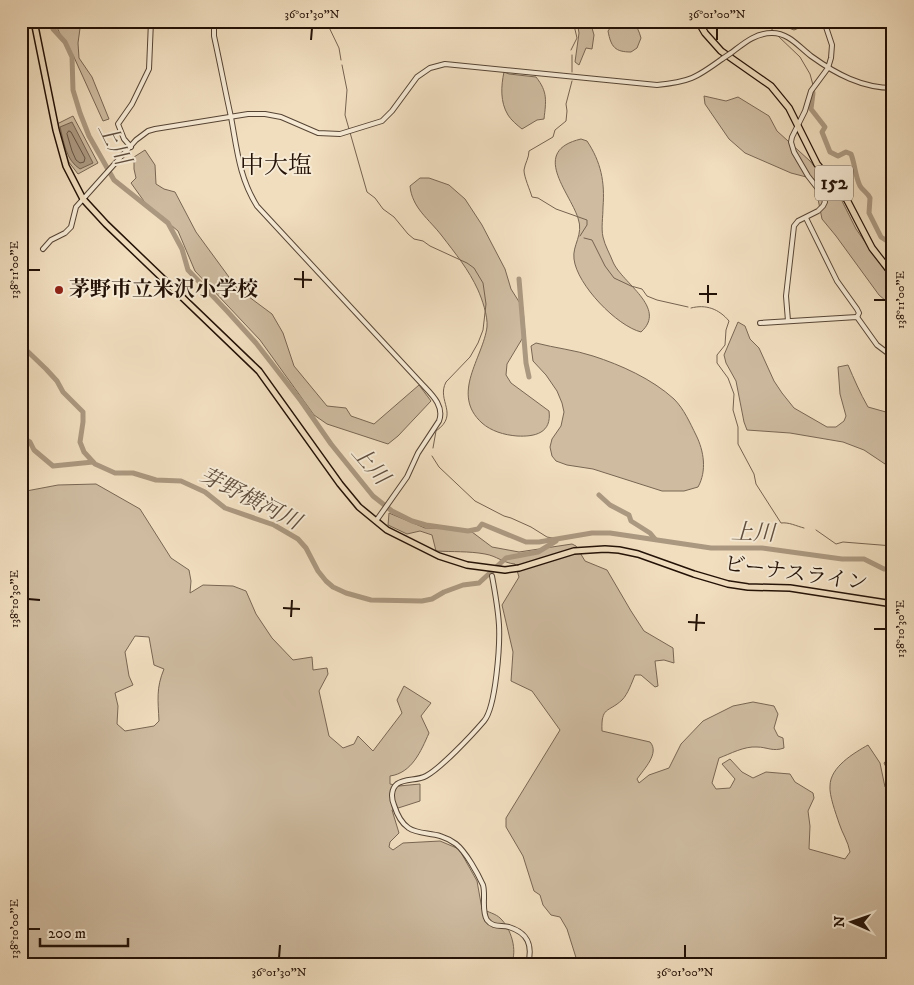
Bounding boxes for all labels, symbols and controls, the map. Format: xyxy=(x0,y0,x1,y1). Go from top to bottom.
text: 36°01'30"N xyxy=(284,7,340,22)
text: 36°01'00"N xyxy=(688,7,746,22)
water label: 上川 xyxy=(92,118,137,172)
district label: 中大塩 xyxy=(240,151,312,181)
road number: 152 xyxy=(815,166,853,200)
text: 138°11'00"E xyxy=(7,241,22,299)
text: 138°11'00"E xyxy=(893,271,908,329)
place label: 茅野市立米沢小学校 xyxy=(69,277,258,303)
marker: 茅野市立米沢小学校 xyxy=(53,284,65,296)
water label: 上川 xyxy=(345,440,396,492)
water label: 芽野横河川 xyxy=(195,462,307,537)
water label: 上川 xyxy=(731,519,777,547)
street label: ビーナスライン xyxy=(723,551,869,597)
text: 138°10'30"E xyxy=(7,569,22,628)
text: 138°10'30"E xyxy=(893,599,908,658)
north arrow xyxy=(826,898,876,948)
text: 138°10'00"E xyxy=(7,899,22,959)
scale bar xyxy=(40,915,128,947)
text: N xyxy=(831,915,849,928)
text: 200 m xyxy=(48,924,86,943)
text: 36°01'30"N xyxy=(251,965,307,980)
text: 36°01'00"N xyxy=(656,965,714,980)

